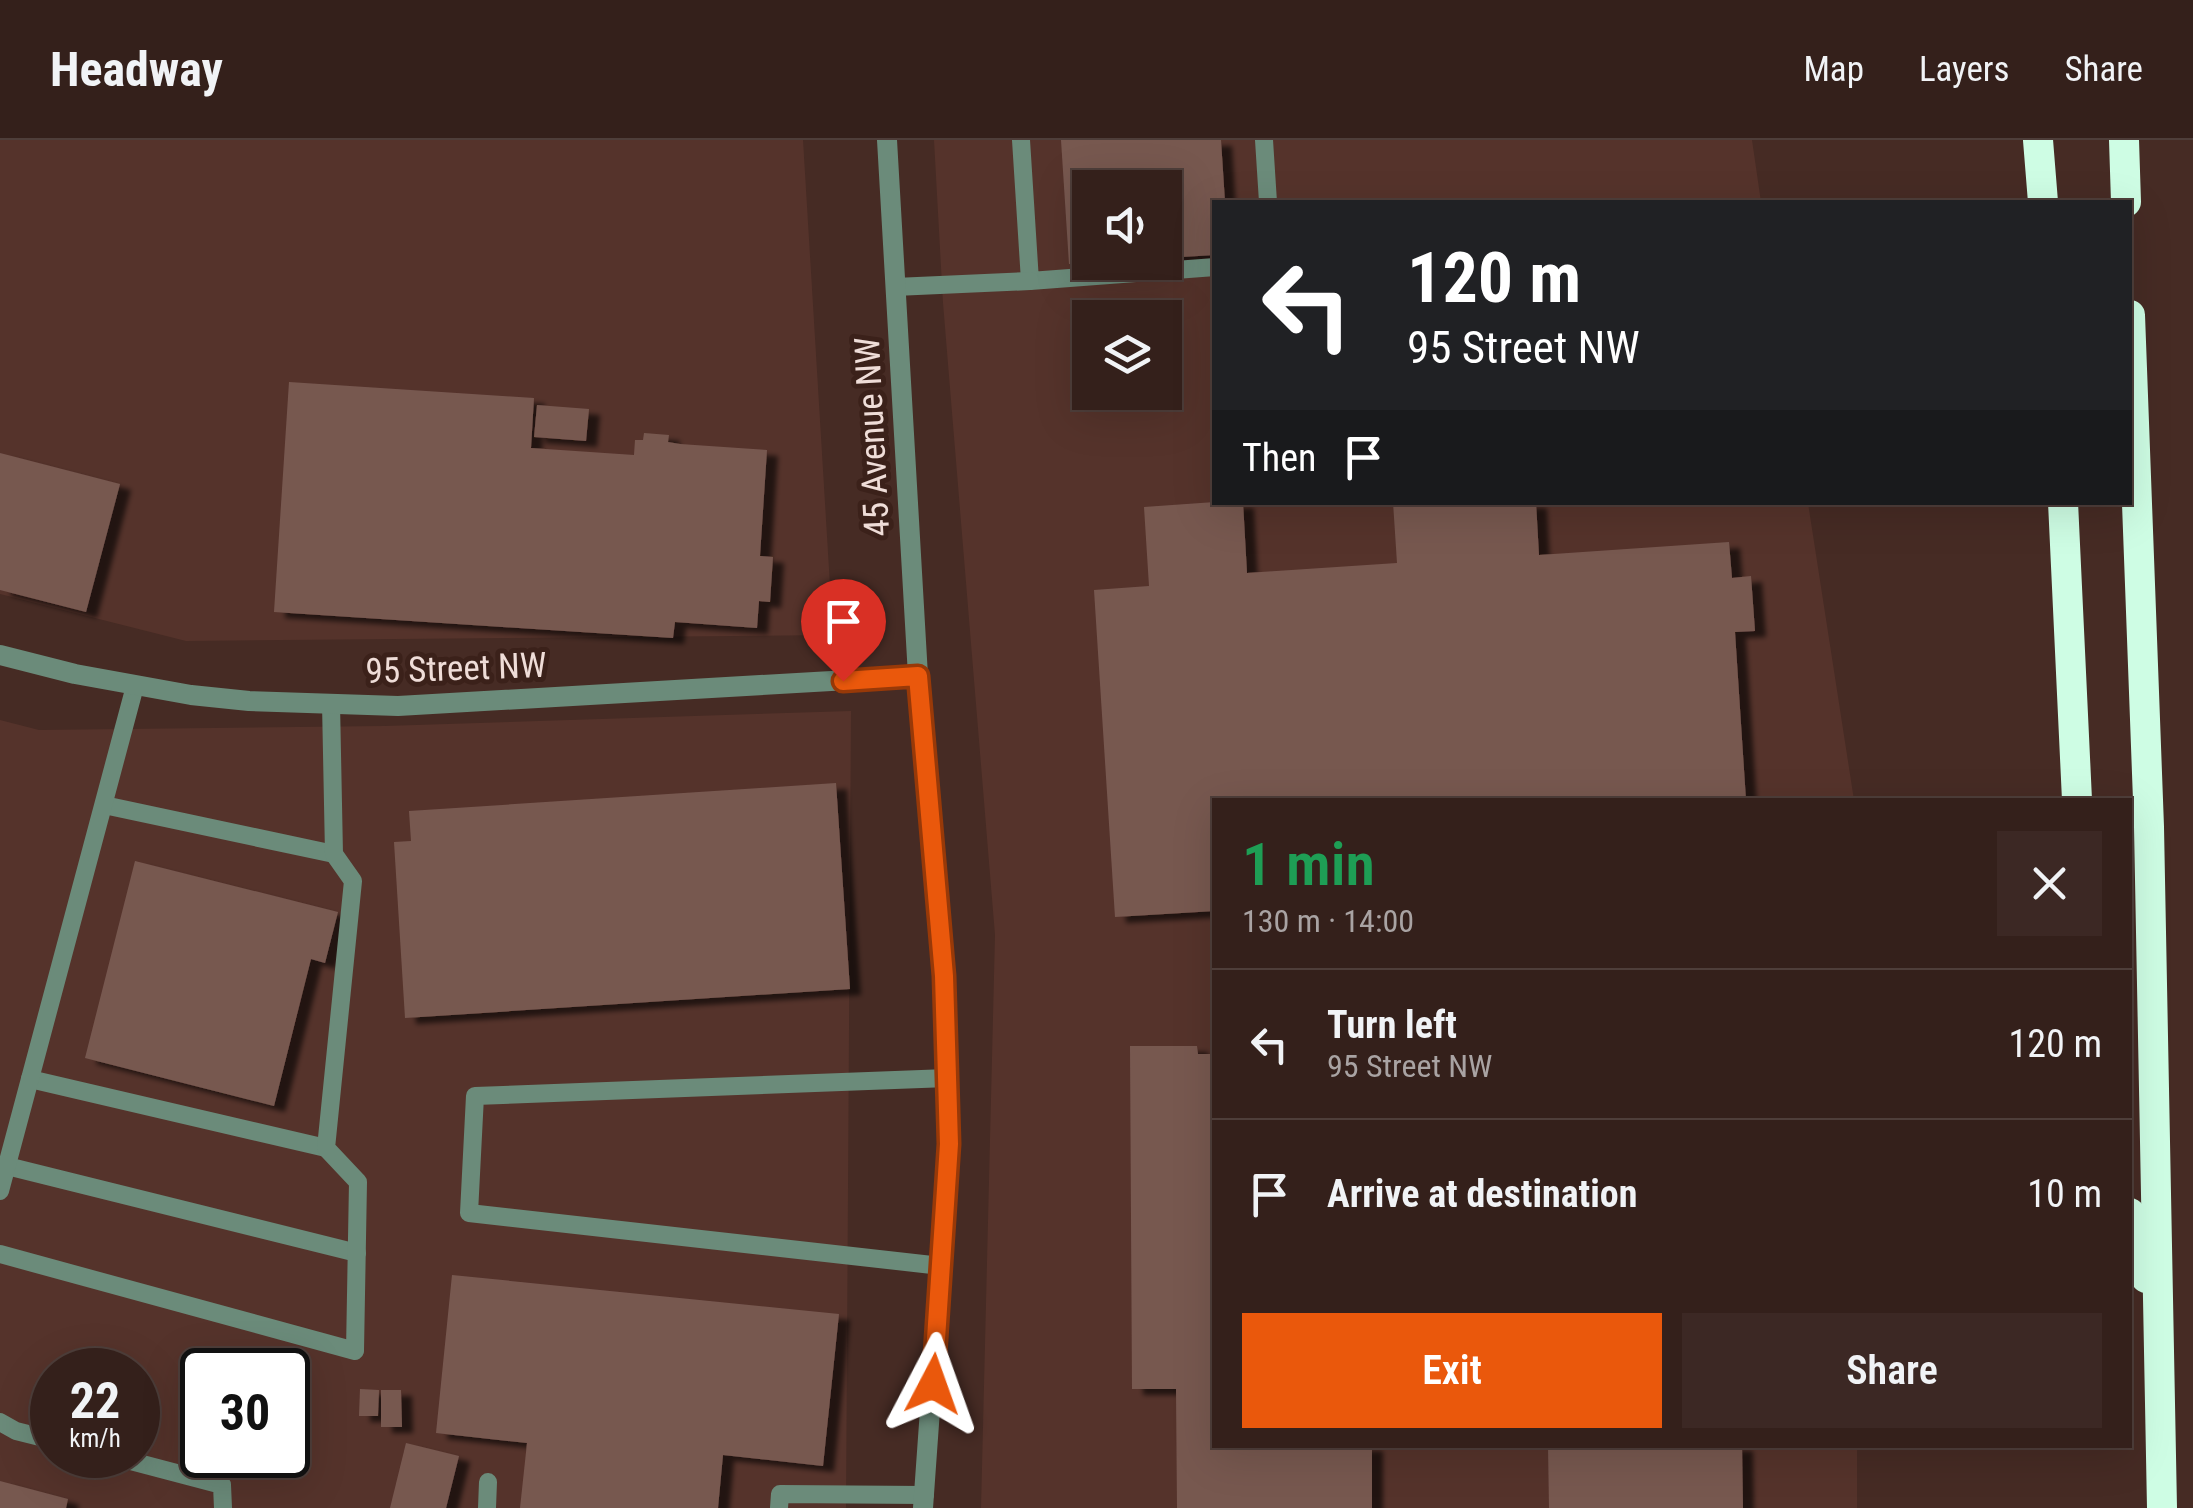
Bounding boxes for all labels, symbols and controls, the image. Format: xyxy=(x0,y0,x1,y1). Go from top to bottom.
text: Headway xyxy=(50,41,223,98)
text: Map xyxy=(1803,49,1864,90)
text: Layers xyxy=(1919,49,2009,90)
text: Share xyxy=(2064,49,2143,90)
map controls xyxy=(1072,170,1182,410)
button: sound xyxy=(1072,170,1182,280)
text: 120 m xyxy=(1407,237,1581,319)
icon: left xyxy=(1242,240,1372,370)
button: layers xyxy=(1072,300,1182,410)
text: 95 Street NW xyxy=(1407,321,1640,374)
street label: 45 Avenue NW xyxy=(847,336,898,538)
icon: arrive xyxy=(1336,430,1391,485)
text: Then xyxy=(1242,436,1316,480)
pin xyxy=(801,579,886,682)
icon: arrive xyxy=(816,594,871,649)
street label: 95 Street NW xyxy=(365,645,547,692)
text: 1 min xyxy=(1242,829,1375,900)
button: close xyxy=(1997,831,2102,936)
text: 130 m · 14:00 xyxy=(1242,902,1414,940)
text: Turn left xyxy=(1327,1003,1457,1047)
icon: left xyxy=(1242,1017,1297,1072)
text: 120 m xyxy=(2008,1022,2102,1066)
text: 95 Street NW xyxy=(1327,1047,1492,1085)
icon: arrive xyxy=(1242,1167,1297,1222)
text: Arrive at destination xyxy=(1327,1172,1637,1216)
text: 10 m xyxy=(2027,1172,2102,1216)
button: Exit xyxy=(1242,1313,1662,1428)
button: Share xyxy=(1682,1313,2102,1428)
position arrow xyxy=(881,1332,985,1436)
speed limit sign: 30 xyxy=(180,1348,310,1478)
text: 22 xyxy=(70,1372,120,1430)
text: km/h xyxy=(69,1424,121,1453)

